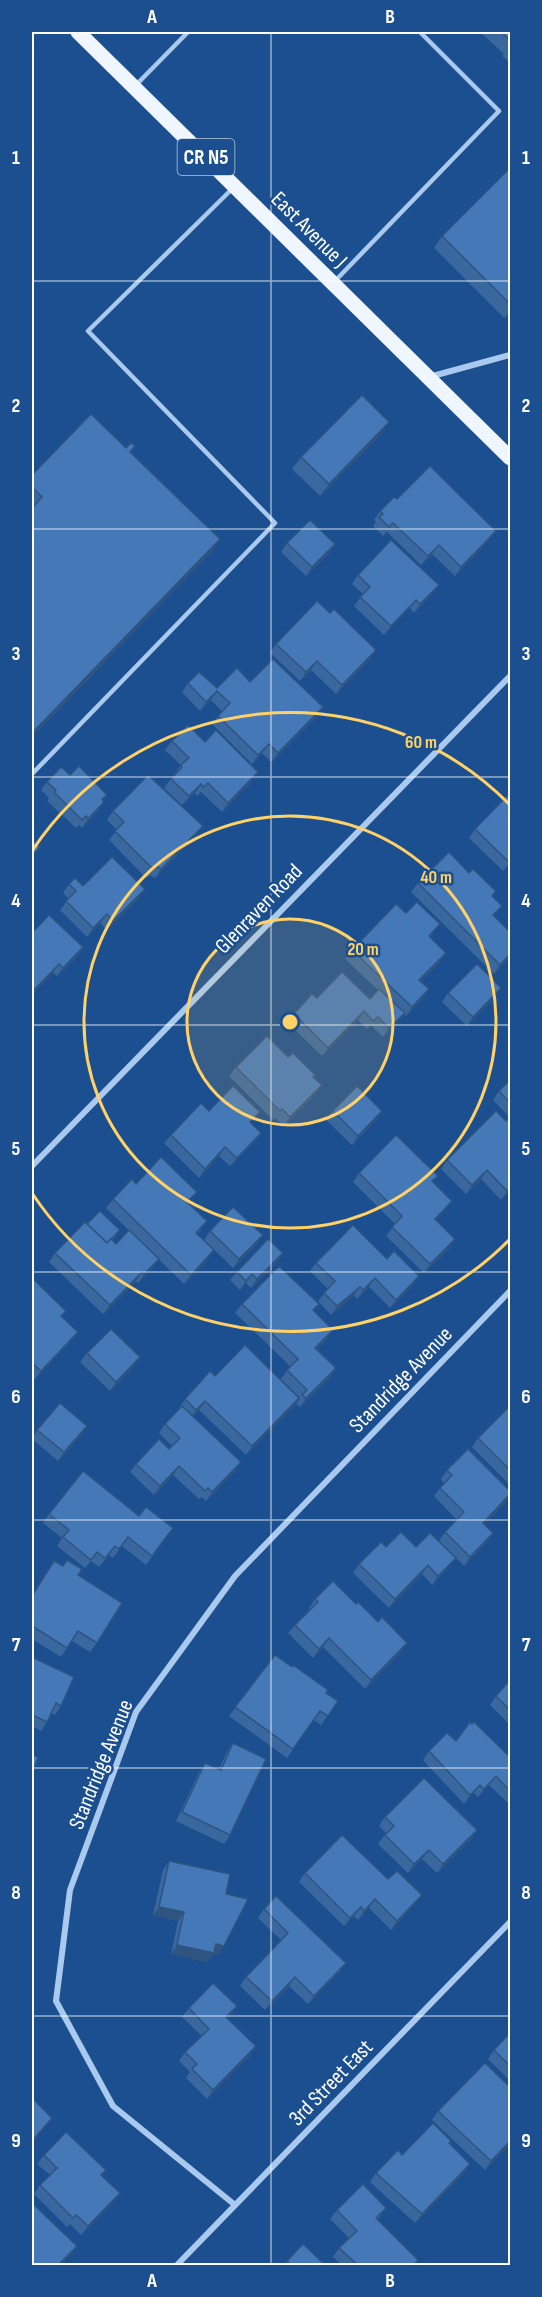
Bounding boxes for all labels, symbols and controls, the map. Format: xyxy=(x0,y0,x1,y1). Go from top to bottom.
text: A xyxy=(146,5,157,29)
text: B xyxy=(385,5,395,29)
road number: CR N5 xyxy=(178,139,234,175)
text: 1 xyxy=(12,146,20,170)
text: 1 xyxy=(522,146,530,170)
street label: East Avenue J xyxy=(265,186,353,274)
text: 2 xyxy=(12,394,20,418)
text: 2 xyxy=(522,394,530,418)
text: 3 xyxy=(12,642,21,666)
text: 3 xyxy=(522,642,531,666)
text: 60 m xyxy=(405,732,437,753)
street label: Glenraven Road xyxy=(210,859,309,960)
text: 40 m xyxy=(420,867,452,888)
text: 4 xyxy=(11,889,21,913)
text: 4 xyxy=(521,889,531,913)
text: 20 m xyxy=(347,939,379,960)
centre of rings xyxy=(280,1012,300,1032)
text: 5 xyxy=(12,1137,21,1161)
text: 5 xyxy=(522,1137,531,1161)
street label: Standridge Avenue xyxy=(344,1321,459,1439)
text: 6 xyxy=(11,1385,21,1409)
text: 6 xyxy=(521,1385,531,1409)
text: 7 xyxy=(12,1633,21,1657)
text: 7 xyxy=(522,1633,531,1657)
street label: Standridge Avenue xyxy=(63,1696,140,1833)
text: 8 xyxy=(11,1881,21,1905)
text: 8 xyxy=(521,1881,531,1905)
street label: 3rd Street East xyxy=(283,2034,379,2132)
text: 9 xyxy=(11,2129,21,2153)
text: 9 xyxy=(521,2129,531,2153)
text: A xyxy=(146,2269,157,2293)
text: B xyxy=(385,2269,395,2293)

